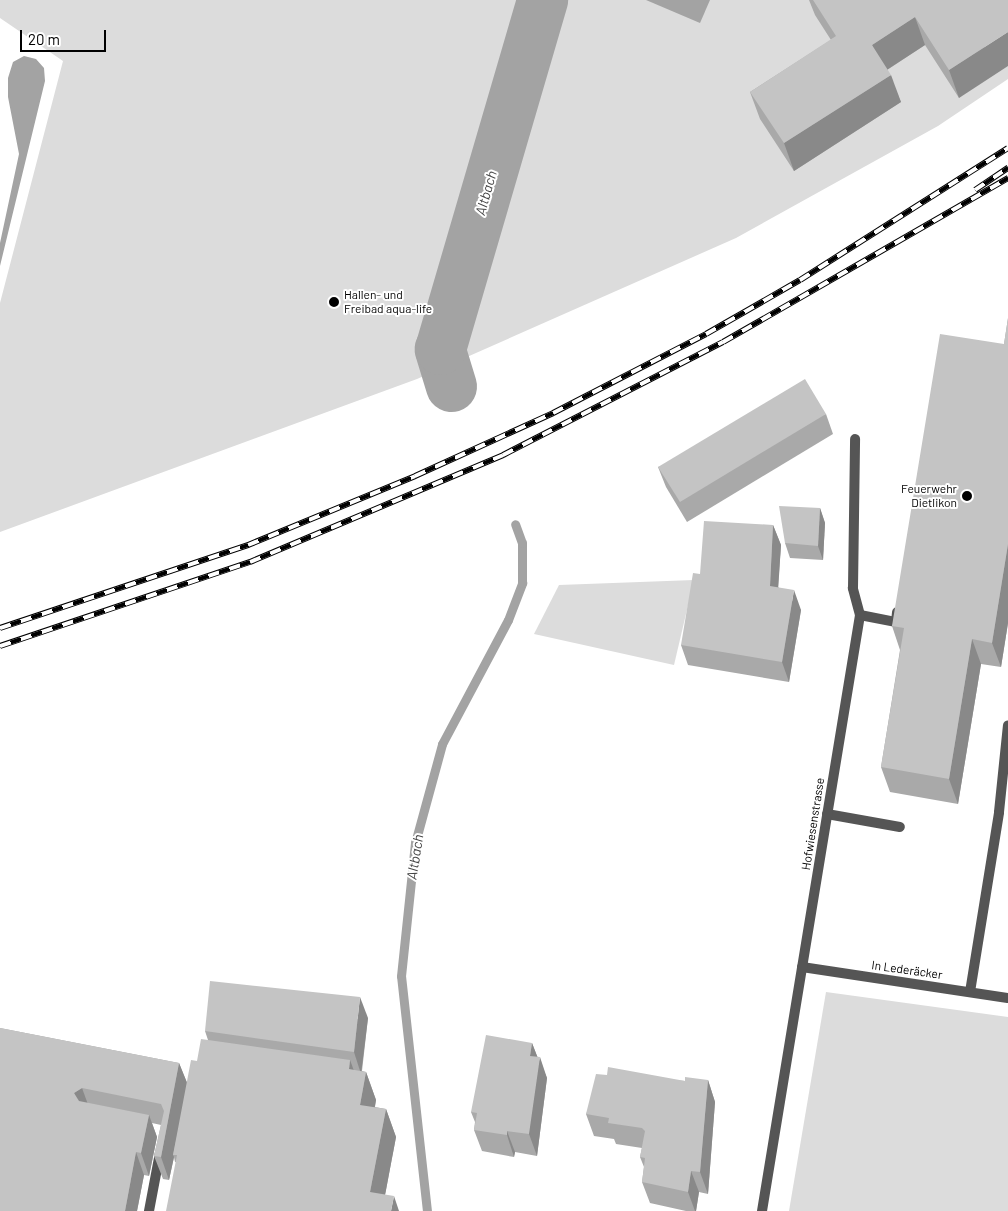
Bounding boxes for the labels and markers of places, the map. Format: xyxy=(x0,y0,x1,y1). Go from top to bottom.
place label: Hallen- und Freibad aqua-life xyxy=(344,288,432,316)
marker: Hallen- und Freibad aqua-life xyxy=(328,296,340,308)
place label: Feuerwehr Dietlikon xyxy=(901,482,957,510)
marker: Feuerwehr Dietlikon xyxy=(961,490,973,502)

